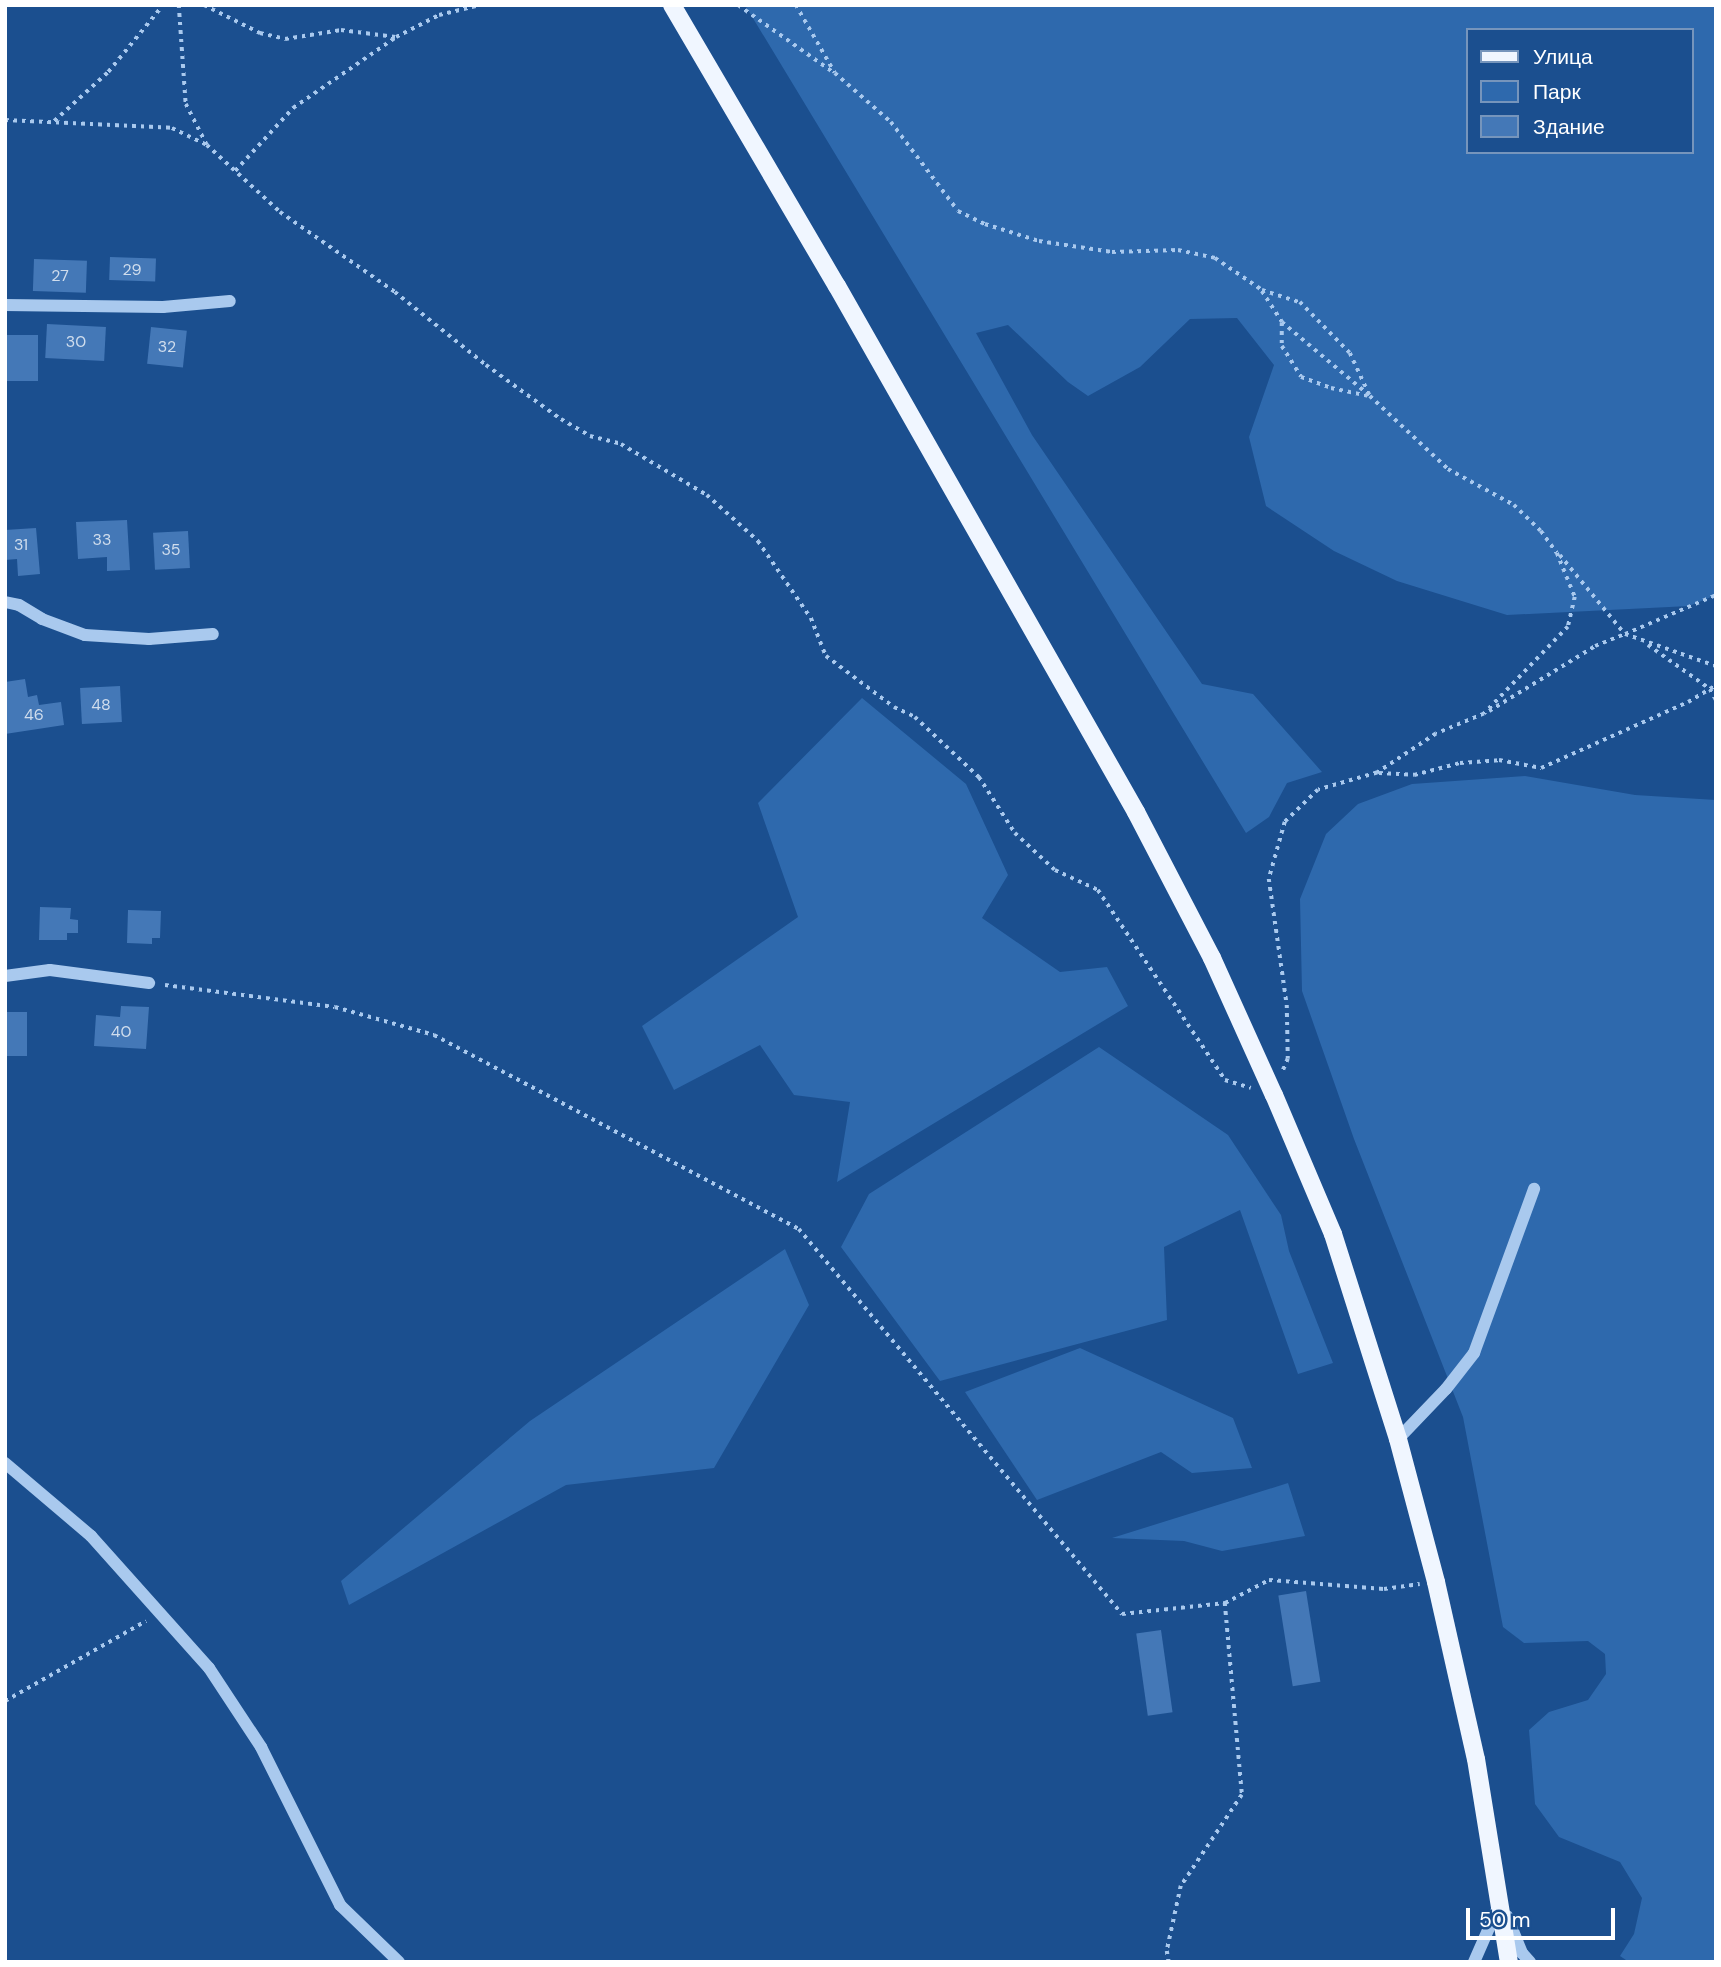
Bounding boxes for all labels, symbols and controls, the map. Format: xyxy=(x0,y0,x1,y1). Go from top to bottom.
legend xyxy=(1466,28,1693,154)
text: Улица xyxy=(1533,43,1593,71)
text: Парк xyxy=(1533,78,1581,106)
text: Здание xyxy=(1533,113,1605,141)
house number: 29 xyxy=(122,260,142,280)
house number: 27 xyxy=(51,266,69,286)
house number: 30 xyxy=(66,332,86,352)
house number: 32 xyxy=(158,337,176,357)
house number: 33 xyxy=(93,530,111,550)
house number: 31 xyxy=(14,535,28,555)
house number: 35 xyxy=(161,540,181,560)
house number: 48 xyxy=(91,695,111,715)
house number: 46 xyxy=(24,705,44,725)
house number: 40 xyxy=(111,1022,131,1042)
scale bar xyxy=(1469,1894,1618,1938)
text: 50 m xyxy=(1479,1906,1530,1934)

